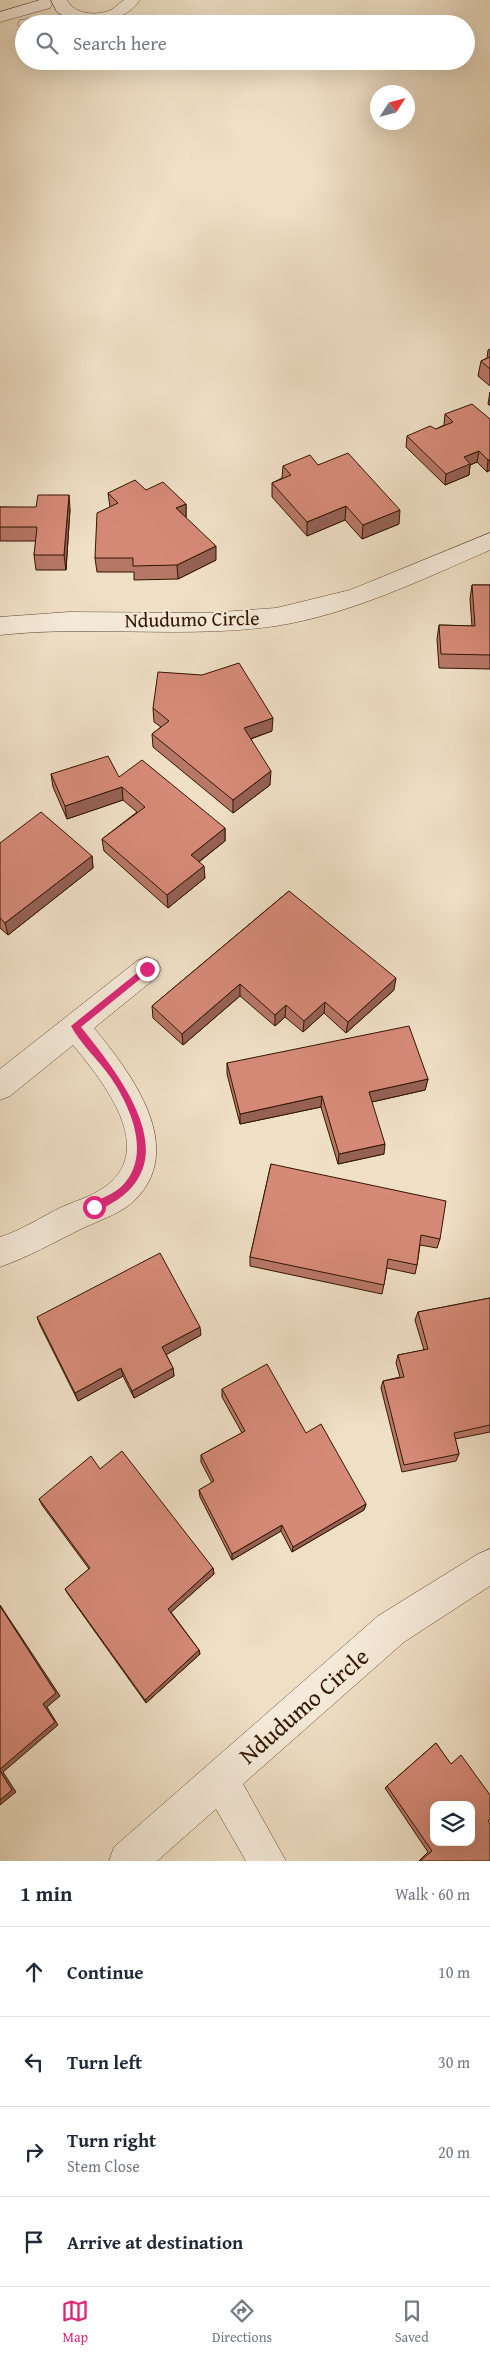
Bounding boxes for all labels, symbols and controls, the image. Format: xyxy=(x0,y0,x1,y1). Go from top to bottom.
search box xyxy=(15,15,475,70)
icon: search xyxy=(33,29,61,57)
text: Search here xyxy=(73,29,167,57)
north arrow xyxy=(370,85,415,130)
street label: Ndudumo Circle xyxy=(124,603,260,634)
route end xyxy=(136,958,159,981)
route start xyxy=(83,1196,106,1219)
street label: Ndudumo Circle xyxy=(231,1639,376,1772)
map controls xyxy=(430,1801,475,1846)
button: layers xyxy=(430,1801,475,1846)
text: 1 min xyxy=(20,1878,72,1909)
text: Walk · 60 m xyxy=(395,1882,470,1906)
icon: ahead xyxy=(20,1958,48,1986)
text: Continue xyxy=(67,1958,144,1986)
text: 10 m xyxy=(438,1960,470,1984)
icon: left xyxy=(20,2048,48,2076)
text: Turn left xyxy=(67,2048,142,2076)
text: 30 m xyxy=(438,2050,470,2074)
text: Turn right xyxy=(67,2126,156,2154)
icon: right xyxy=(20,2138,48,2166)
text: 20 m xyxy=(438,2140,470,2164)
text: Stem Close xyxy=(67,2154,140,2178)
icon: arrive xyxy=(20,2228,48,2256)
text: Arrive at destination xyxy=(67,2228,243,2256)
tab: Map xyxy=(61,2297,89,2347)
tab: Directions xyxy=(212,2297,272,2347)
tab: Saved xyxy=(395,2297,429,2347)

